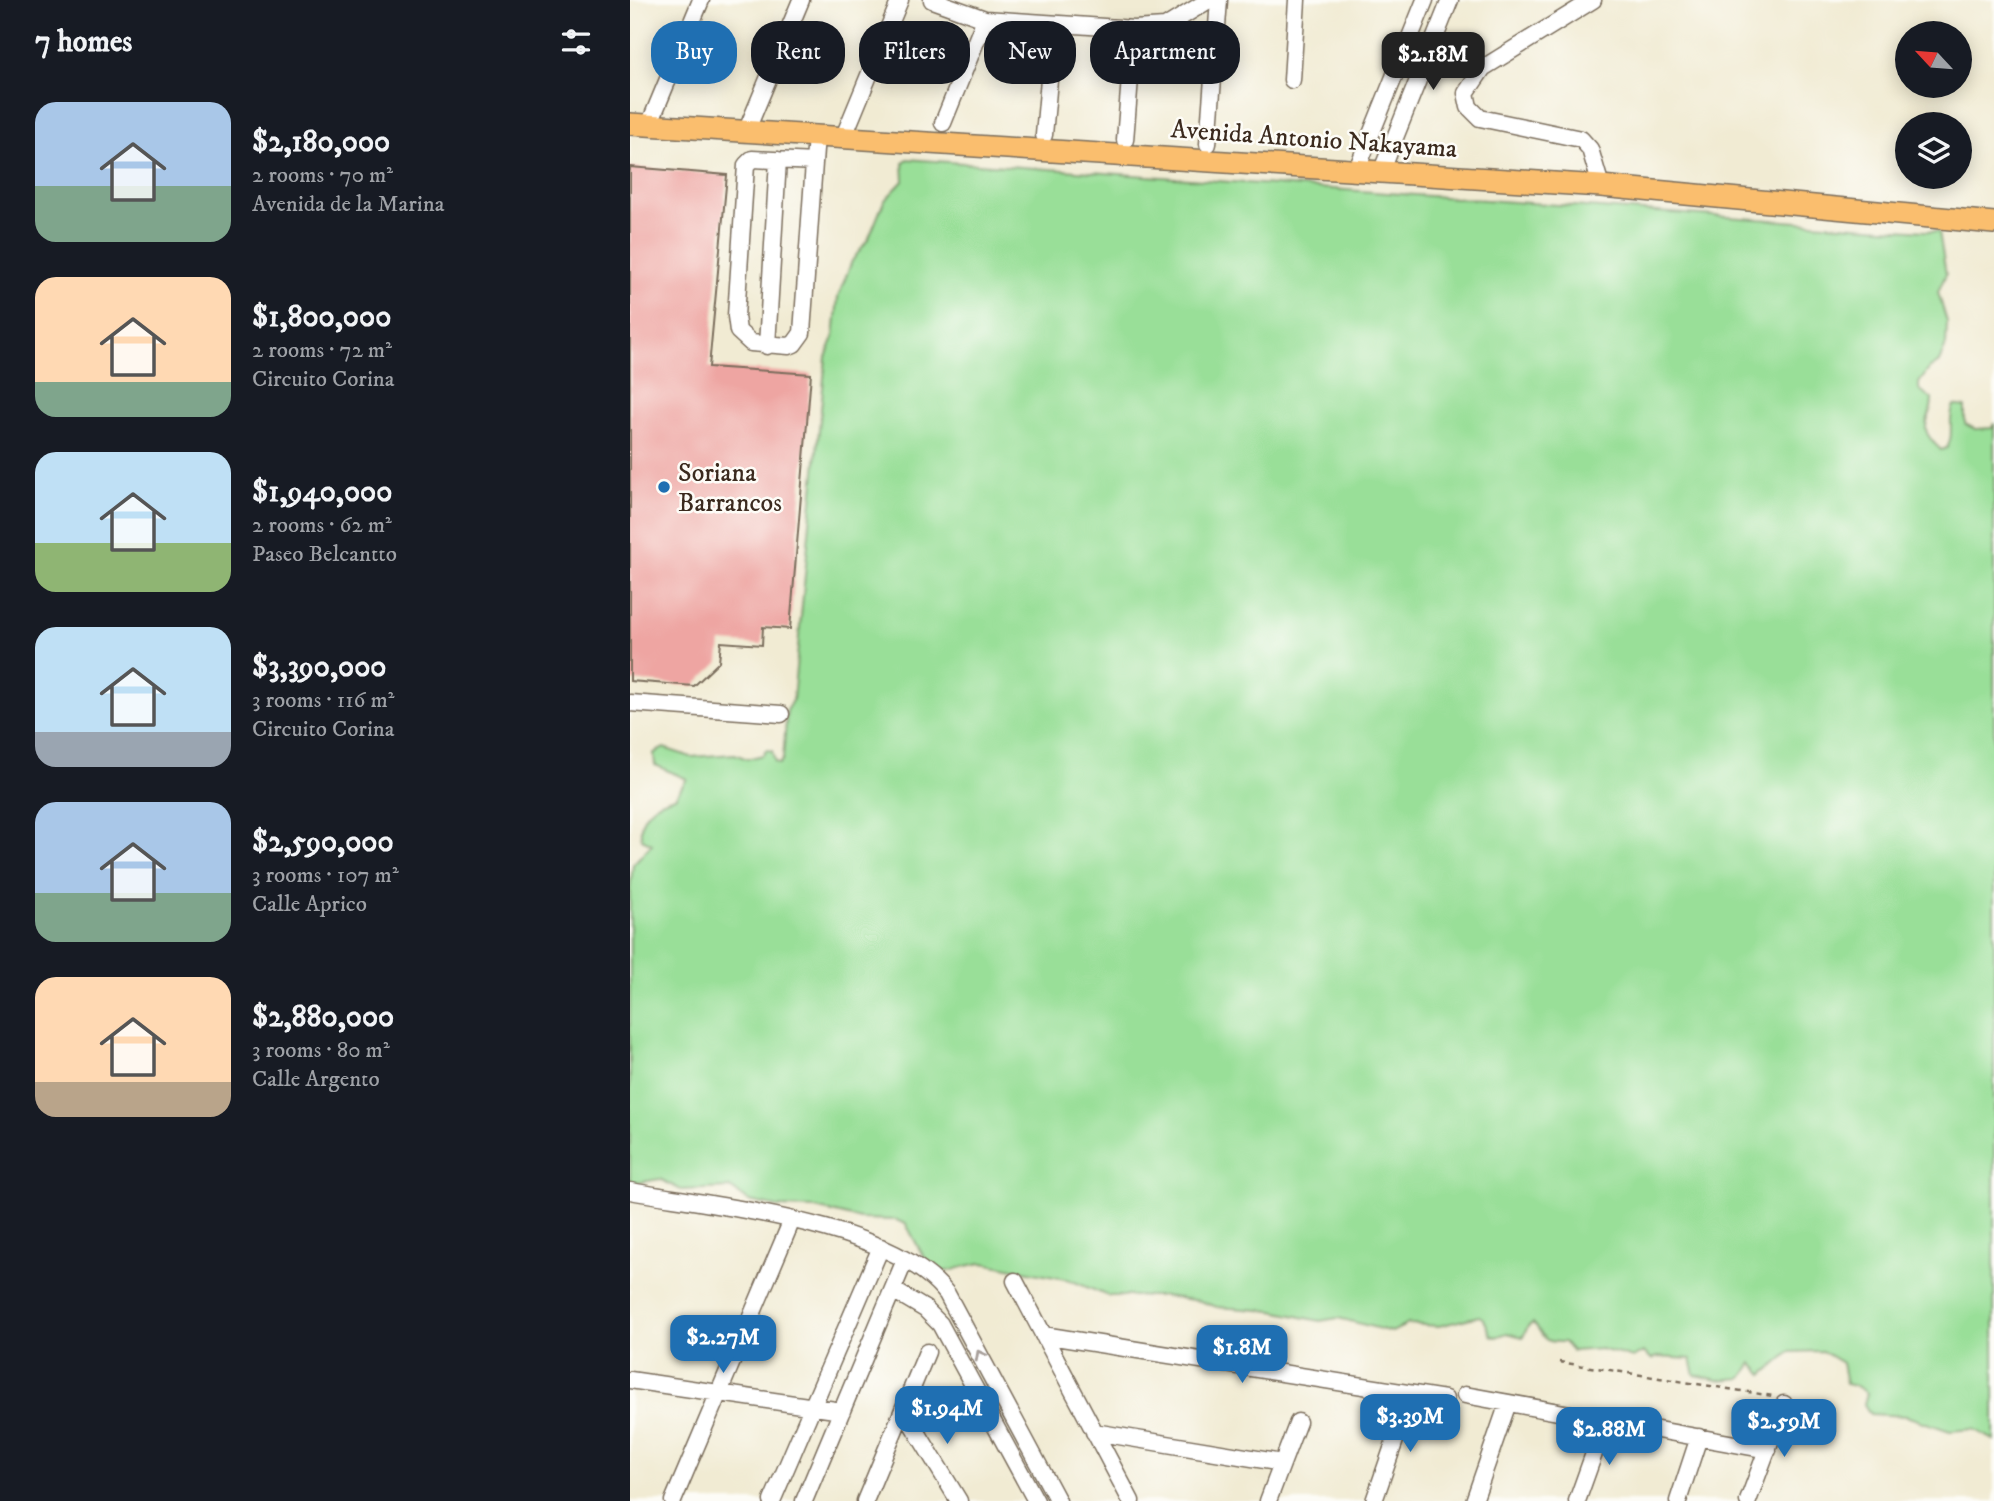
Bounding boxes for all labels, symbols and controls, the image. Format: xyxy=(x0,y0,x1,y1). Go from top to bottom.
chip: Buy xyxy=(651,21,737,84)
chip: Rent xyxy=(751,21,845,84)
chip: Filters xyxy=(859,21,970,84)
chip: New xyxy=(984,21,1076,84)
chip: Apartment xyxy=(1090,21,1240,84)
north arrow xyxy=(1895,21,1972,98)
map controls xyxy=(1895,21,1972,189)
icon: filters xyxy=(557,23,595,61)
text: 7 homes xyxy=(35,24,132,61)
pin: $2.18M xyxy=(1376,32,1490,92)
text: $2.18M xyxy=(1398,40,1468,69)
button: layers xyxy=(1895,112,1972,189)
street label: Avenida Antonio Nakayama xyxy=(1170,113,1458,166)
text: $2,180,000 xyxy=(252,124,390,161)
icon: home xyxy=(91,130,175,214)
text: 2 rooms · 70 m² xyxy=(252,161,393,190)
text: Avenida de la Marina xyxy=(252,190,445,219)
text: $1,800,000 xyxy=(252,299,391,336)
icon: home xyxy=(91,305,175,389)
text: 2 rooms · 72 m² xyxy=(252,336,392,365)
text: Circuito Corina xyxy=(252,365,395,394)
place label: Soriana Barrancos xyxy=(678,457,782,520)
text: $1,940,000 xyxy=(252,474,392,511)
marker: Soriana Barrancos xyxy=(656,479,672,495)
icon: home xyxy=(91,480,175,564)
text: 2 rooms · 62 m² xyxy=(252,511,392,540)
text: Paseo Belcantto xyxy=(252,540,397,569)
text: $3,390,000 xyxy=(252,649,386,686)
icon: home xyxy=(91,655,175,739)
text: 3 rooms · 116 m² xyxy=(252,686,395,715)
text: Circuito Corina xyxy=(252,715,395,744)
text: $2,590,000 xyxy=(252,824,394,861)
icon: home xyxy=(91,830,175,914)
text: 3 rooms · 107 m² xyxy=(252,861,399,890)
text: Calle Aprico xyxy=(252,890,367,919)
text: $2,880,000 xyxy=(252,999,394,1036)
icon: home xyxy=(91,1005,175,1089)
text: 3 rooms · 80 m² xyxy=(252,1036,390,1065)
text: Calle Argento xyxy=(252,1065,380,1094)
pin: $2.27M xyxy=(666,1316,780,1375)
text: $2.27M xyxy=(686,1323,760,1352)
pin: $1.8M xyxy=(1193,1326,1291,1385)
text: $1.8M xyxy=(1213,1333,1271,1362)
one-way arrow xyxy=(975,1349,988,1362)
pin: $1.94M xyxy=(890,1386,1004,1446)
text: $1.94M xyxy=(911,1394,983,1423)
pin: $3.39M xyxy=(1353,1394,1467,1454)
pin: $2.59M xyxy=(1727,1400,1841,1459)
text: $3.39M xyxy=(1376,1402,1444,1431)
text: $2.59M xyxy=(1747,1407,1821,1436)
pin: $2.88M xyxy=(1552,1408,1666,1467)
text: $2.88M xyxy=(1572,1415,1646,1444)

